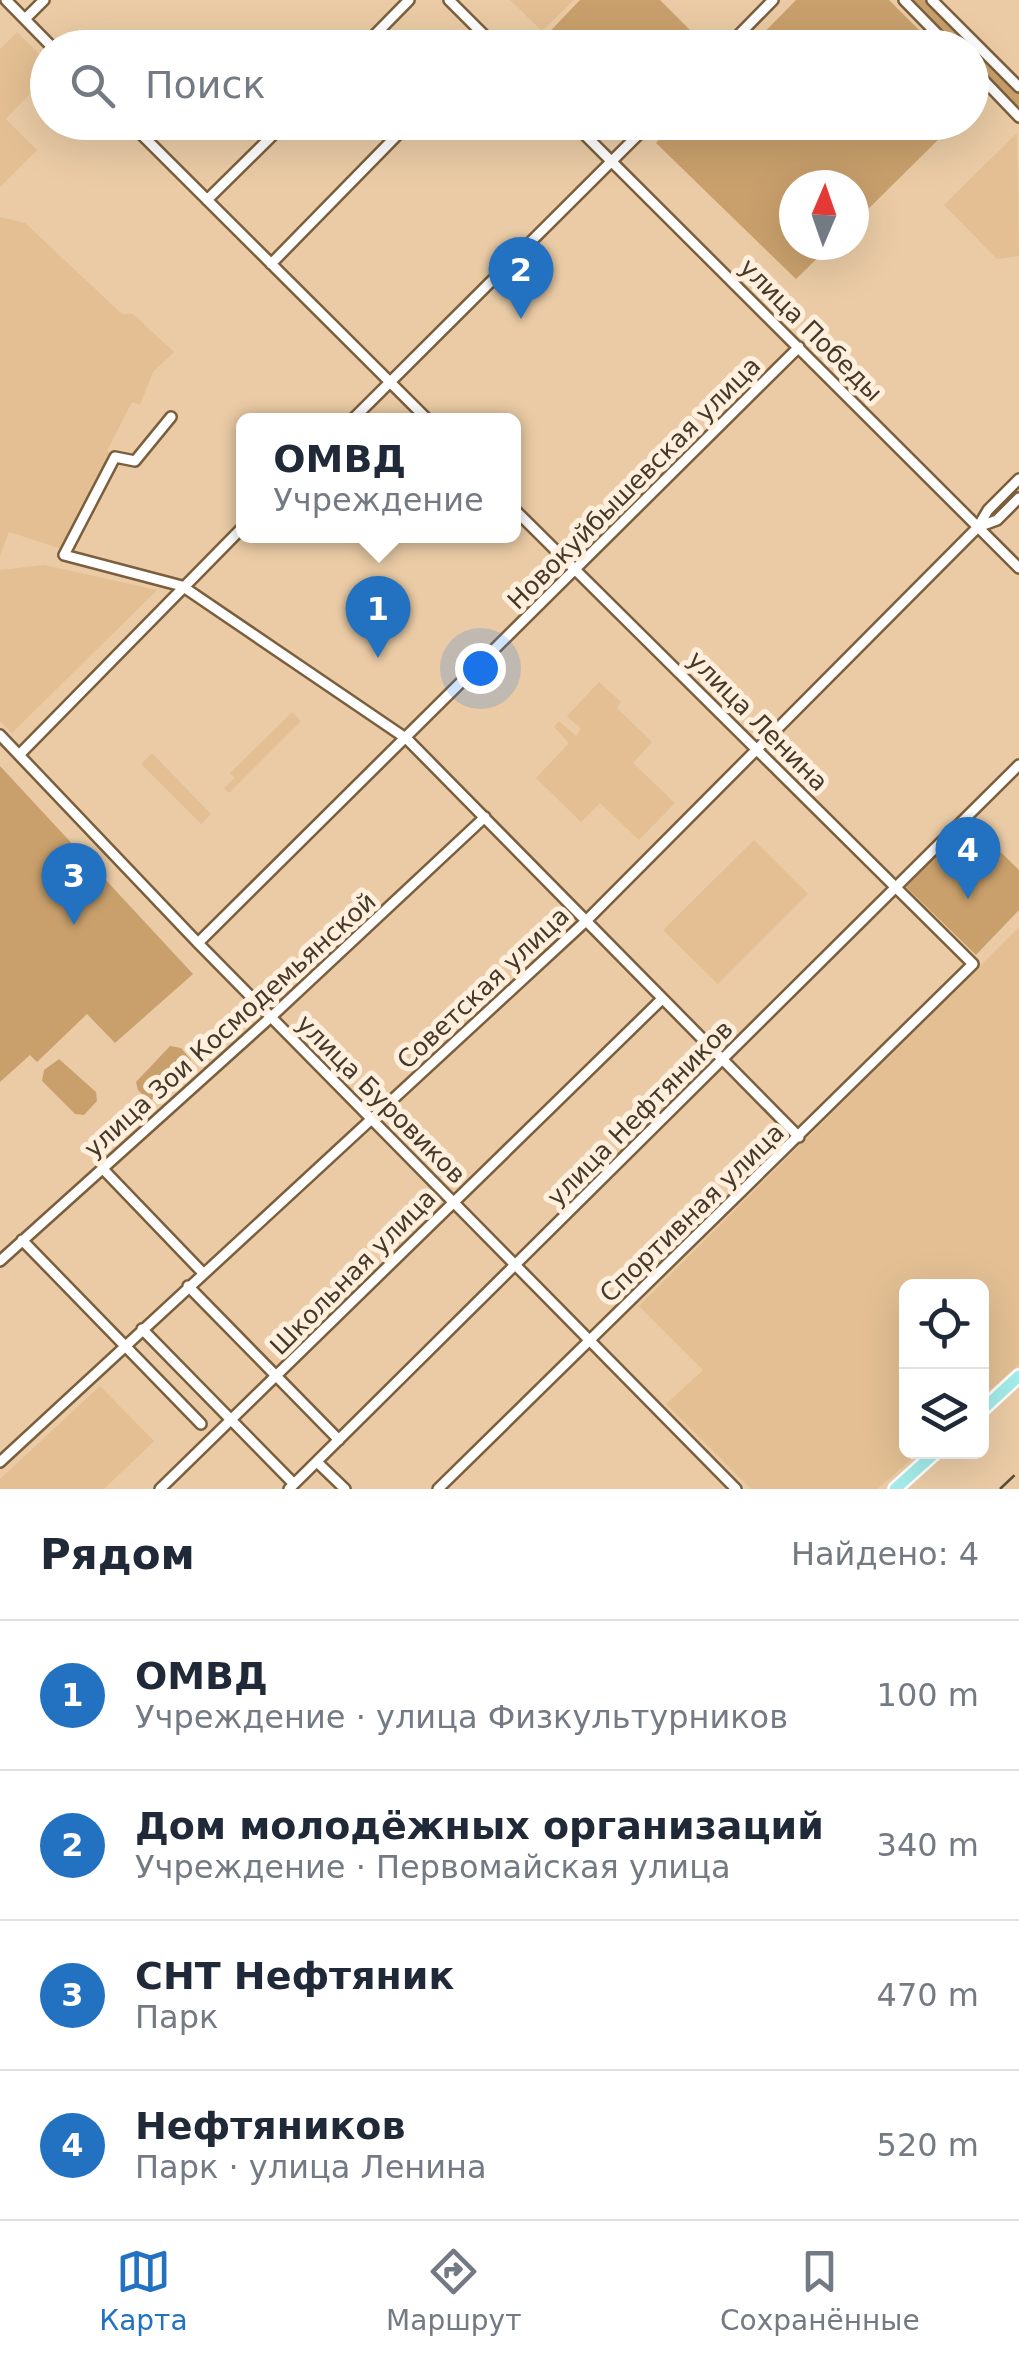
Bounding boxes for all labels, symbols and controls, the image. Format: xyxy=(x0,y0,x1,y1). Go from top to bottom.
search box xyxy=(30,30,989,140)
icon: search xyxy=(65,58,120,113)
text: Поиск xyxy=(145,63,265,107)
north arrow xyxy=(779,170,869,260)
pin: 2 xyxy=(488,236,554,319)
street label: улица Победы xyxy=(734,253,888,407)
street label: Новокуйбышевская улица xyxy=(502,351,766,615)
popup xyxy=(236,413,521,543)
text: ОМВД xyxy=(273,437,406,481)
text: Учреждение xyxy=(273,481,484,519)
pin: 1 xyxy=(346,576,410,658)
your location xyxy=(455,643,506,694)
street label: улица Ленина xyxy=(682,645,834,797)
pin: 4 xyxy=(936,816,1000,899)
pin: 3 xyxy=(42,842,106,925)
street label: улица Зои Космодемьянской xyxy=(78,886,382,1164)
street label: Советская улица xyxy=(391,901,575,1075)
street label: улица Буровиков xyxy=(291,1009,471,1189)
street label: улица Нефтяников xyxy=(541,1014,739,1212)
street label: Спортивная улица xyxy=(594,1118,790,1308)
street label: Школьная улица xyxy=(264,1183,442,1361)
map controls xyxy=(899,1279,989,1459)
button: locate xyxy=(899,1279,989,1369)
button: layers xyxy=(899,1369,989,1459)
text: Рядом xyxy=(40,1530,195,1579)
text: Найдено: 4 xyxy=(791,1535,979,1573)
text: ОМВД xyxy=(135,1654,268,1698)
text: 1 xyxy=(61,1676,84,1714)
text: 100 m xyxy=(877,1676,979,1714)
text: Учреждение · улица Физкультурников xyxy=(135,1698,788,1736)
text: Дом молодёжных организаций xyxy=(135,1804,824,1848)
text: 2 xyxy=(61,1826,84,1864)
text: 340 m xyxy=(877,1826,979,1864)
text: Учреждение · Первомайская улица xyxy=(135,1848,731,1886)
text: СНТ Нефтяник xyxy=(135,1954,454,1998)
text: 3 xyxy=(61,1976,84,2014)
text: 470 m xyxy=(877,1976,979,2014)
text: Парк xyxy=(135,1998,218,2036)
text: Нефтяников xyxy=(135,2104,406,2148)
text: 4 xyxy=(61,2126,84,2164)
text: 520 m xyxy=(877,2126,979,2164)
text: Парк · улица Ленина xyxy=(135,2148,487,2186)
tab: Карта xyxy=(99,2244,188,2337)
tab: Маршрут xyxy=(386,2244,521,2337)
tab: Сохранённые xyxy=(720,2244,920,2337)

